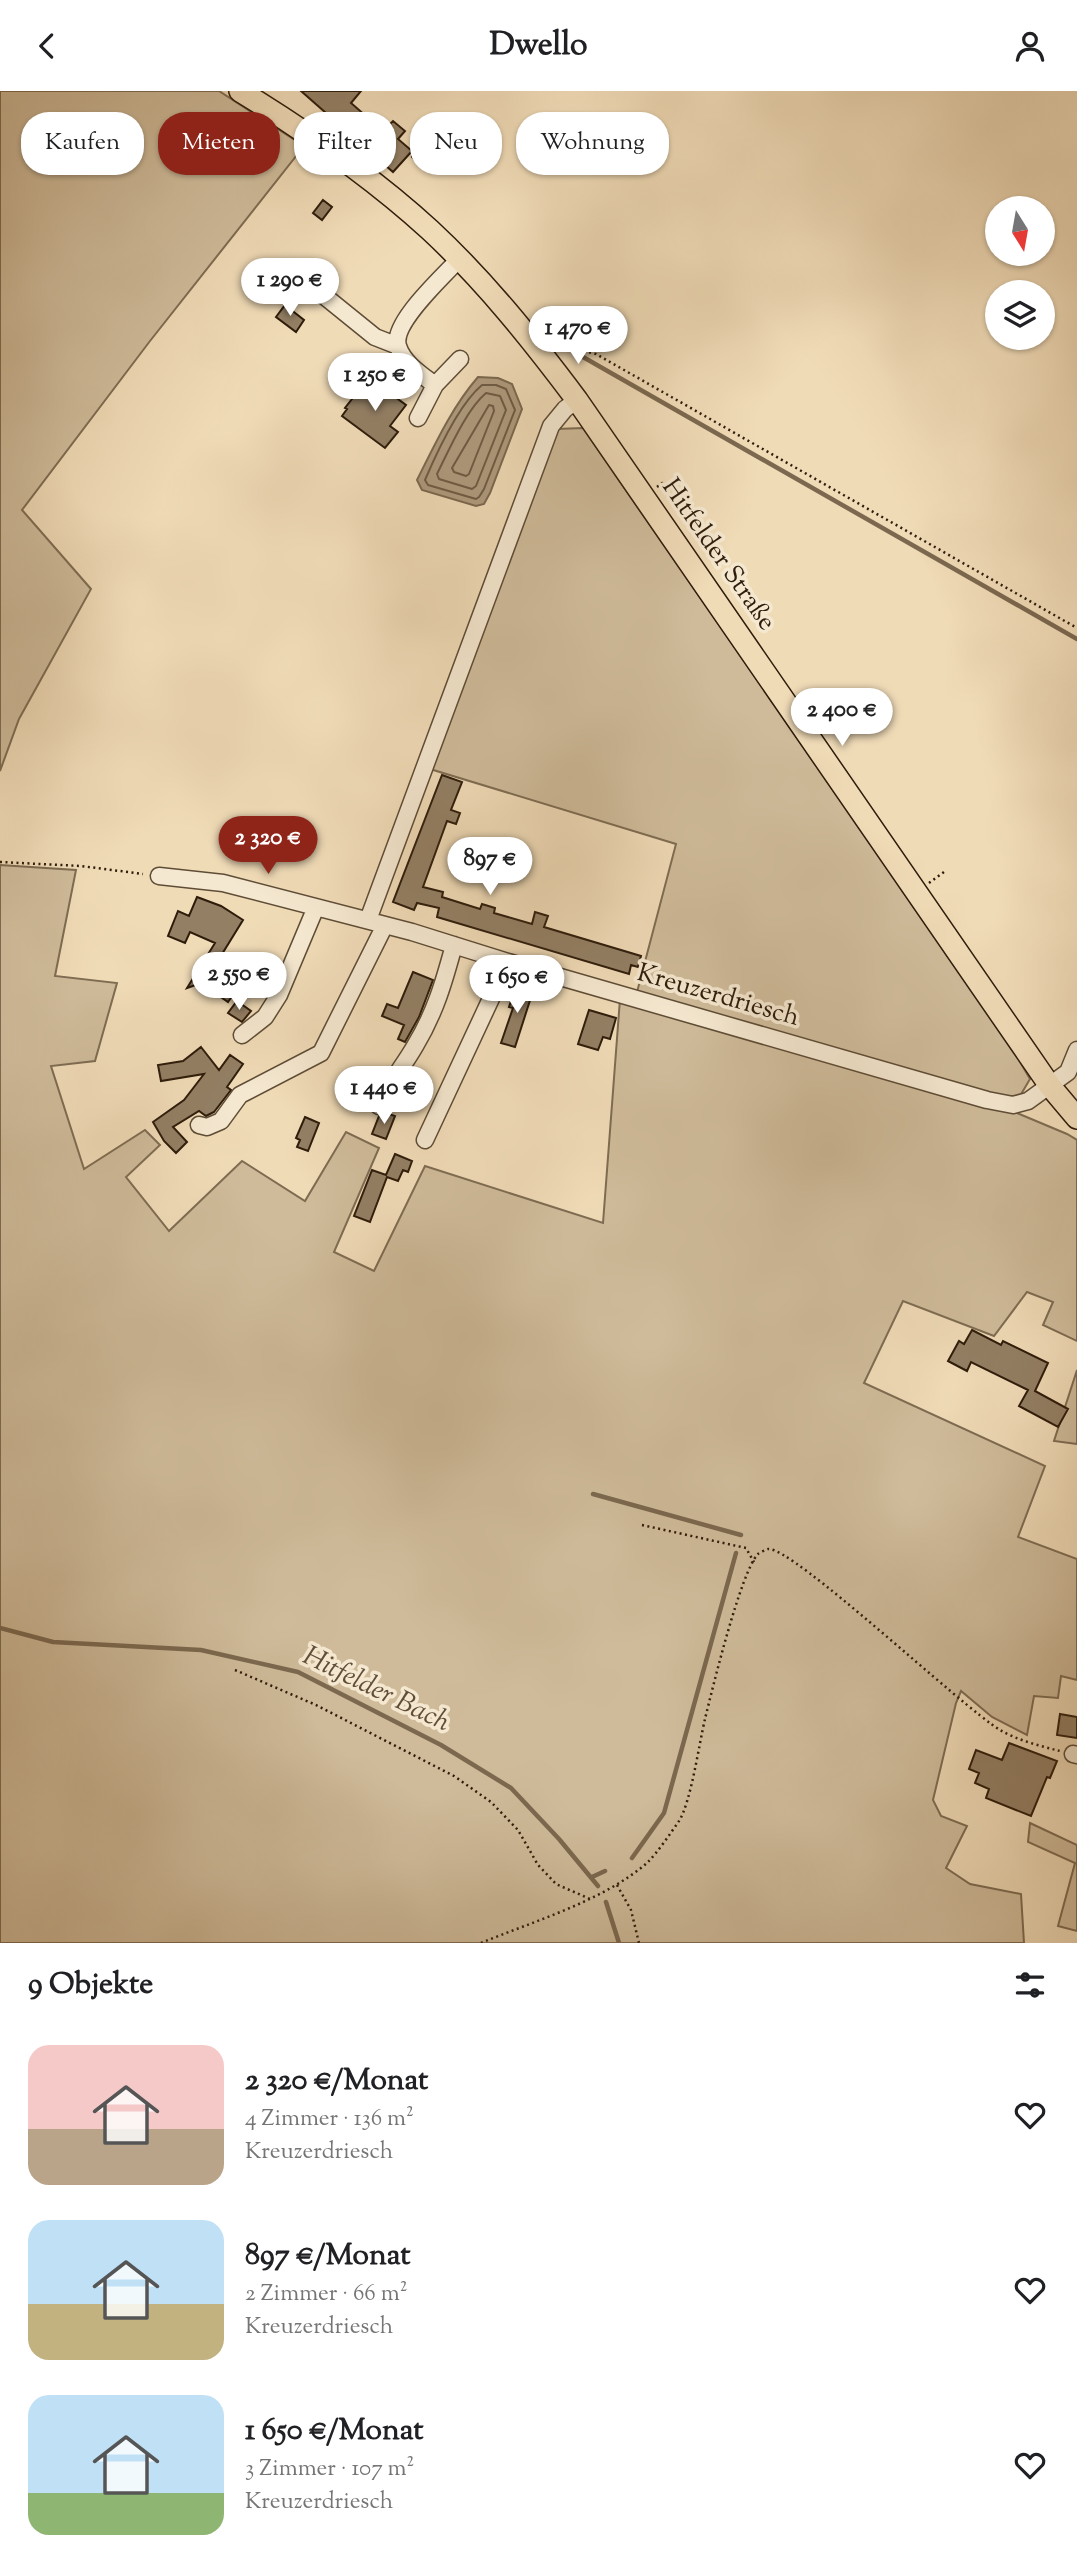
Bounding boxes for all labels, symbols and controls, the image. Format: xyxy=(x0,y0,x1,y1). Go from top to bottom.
text: Dwello xyxy=(489,23,588,69)
icon: back xyxy=(28,27,66,65)
icon: person xyxy=(1011,27,1049,65)
chip: Kaufen xyxy=(21,112,144,175)
chip: Mieten xyxy=(158,112,280,175)
chip: Filter xyxy=(294,112,396,175)
chip: Neu xyxy=(410,112,502,175)
chip: Wohnung xyxy=(516,112,669,175)
north arrow xyxy=(985,196,1055,266)
map controls xyxy=(985,196,1055,350)
pin: 1 290 € xyxy=(225,259,355,318)
text: 1 290 € xyxy=(257,264,323,297)
button: layers xyxy=(985,280,1055,350)
pin: 1 470 € xyxy=(513,307,643,366)
text: 1 470 € xyxy=(545,312,611,345)
pin: 1 250 € xyxy=(310,353,440,413)
text: 1 250 € xyxy=(344,359,406,392)
street label: Hitfelder Straße xyxy=(652,472,784,638)
pin: 2 400 € xyxy=(777,689,907,748)
text: 2 400 € xyxy=(807,694,877,727)
pin: 2 320 € xyxy=(203,817,333,876)
text: 2 320 € xyxy=(235,822,301,855)
pin: 897 € xyxy=(441,837,539,897)
text: 897 € xyxy=(463,843,517,876)
pin: 2 550 € xyxy=(174,953,304,1012)
pin: 1 650 € xyxy=(452,955,582,1015)
street label: Kreuzerdriesch xyxy=(632,955,804,1037)
text: 2 550 € xyxy=(208,958,270,991)
text: 1 650 € xyxy=(485,961,549,994)
pin: 1 440 € xyxy=(319,1067,449,1126)
text: 1 440 € xyxy=(351,1072,417,1105)
water label: Hitfelder Bach xyxy=(296,1637,457,1743)
text: 9 Objekte xyxy=(28,1964,153,2007)
icon: filters xyxy=(1011,1966,1049,2004)
text: 2 320 €/Monat xyxy=(245,2060,428,2103)
icon: home xyxy=(84,2073,168,2157)
icon: heart xyxy=(1011,2096,1049,2134)
text: 4 Zimmer · 136 m² xyxy=(245,2103,414,2136)
text: Kreuzerdriesch xyxy=(245,2136,393,2169)
text: 897 €/Monat xyxy=(245,2235,410,2278)
icon: home xyxy=(84,2248,168,2332)
icon: heart xyxy=(1011,2271,1049,2309)
text: 2 Zimmer · 66 m² xyxy=(245,2278,407,2311)
text: Kreuzerdriesch xyxy=(245,2311,393,2344)
text: 1 650 €/Monat xyxy=(245,2410,424,2453)
icon: home xyxy=(84,2423,168,2507)
icon: heart xyxy=(1011,2446,1049,2484)
text: 3 Zimmer · 107 m² xyxy=(245,2453,414,2486)
text: Kreuzerdriesch xyxy=(245,2486,393,2519)

